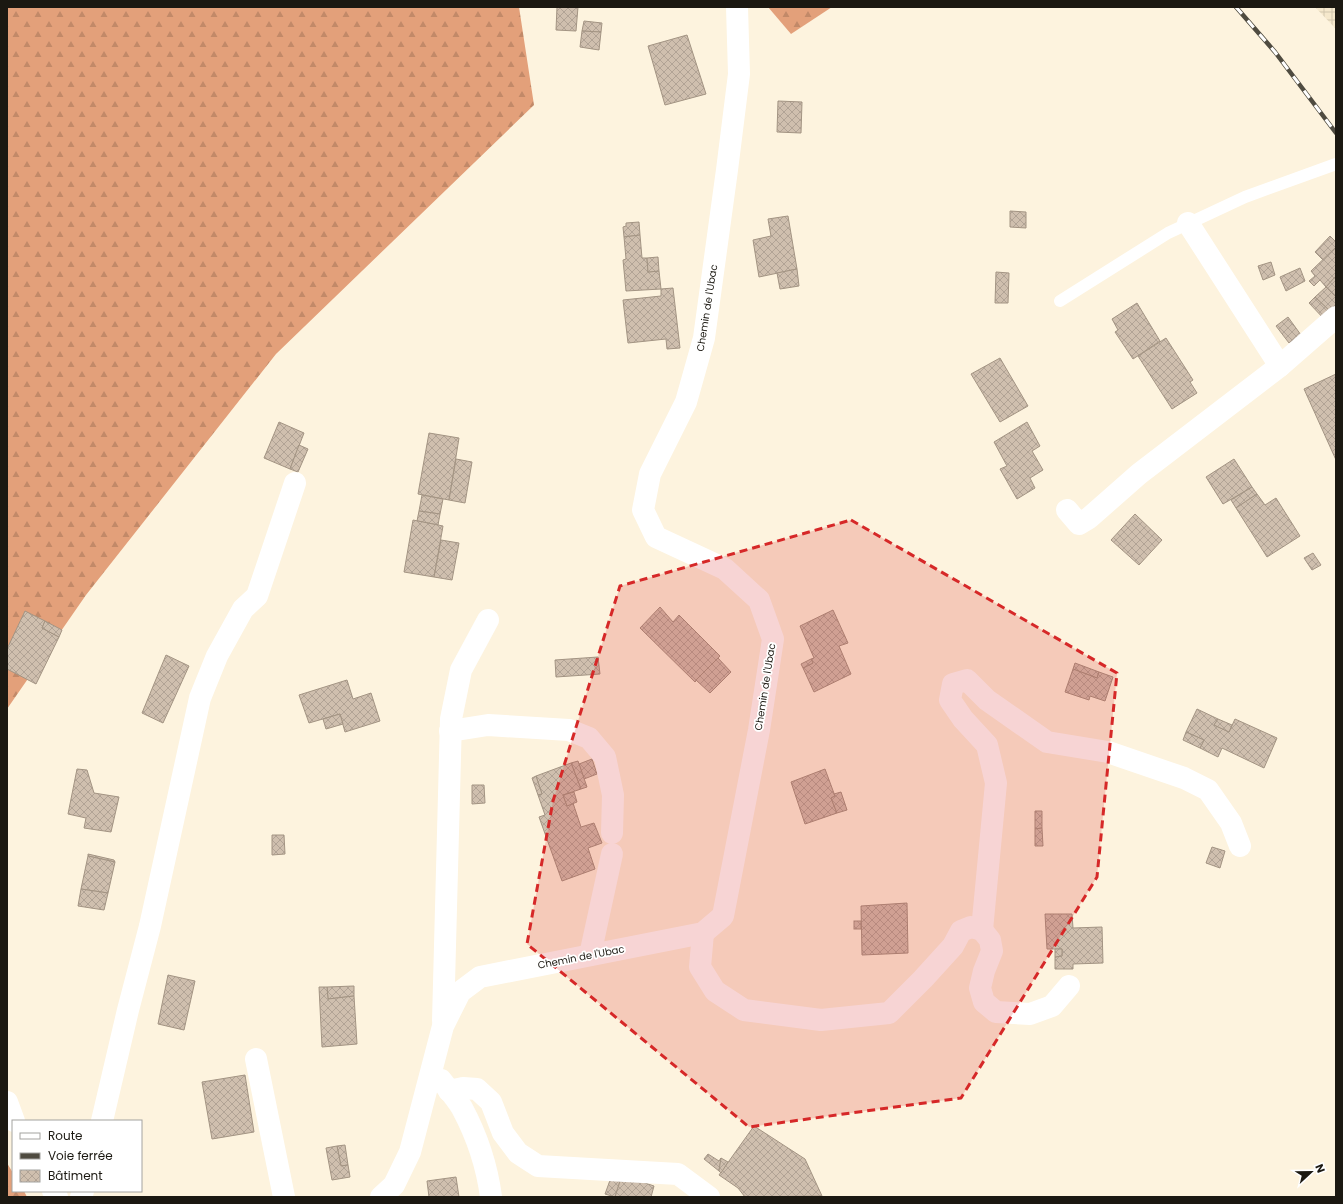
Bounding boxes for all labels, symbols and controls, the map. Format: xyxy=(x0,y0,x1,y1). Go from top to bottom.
street label: Chemin de l'Ubac xyxy=(693,263,721,353)
street label: Chemin de l'Ubac xyxy=(751,642,779,732)
street label: Chemin de l'Ubac xyxy=(536,941,626,973)
legend xyxy=(12,1120,142,1192)
text: Route xyxy=(48,1127,82,1144)
text: Voie ferrée xyxy=(48,1147,113,1164)
north arrow xyxy=(1291,1152,1331,1192)
text: N xyxy=(1311,1161,1329,1175)
text: Bâtiment xyxy=(48,1167,103,1184)

